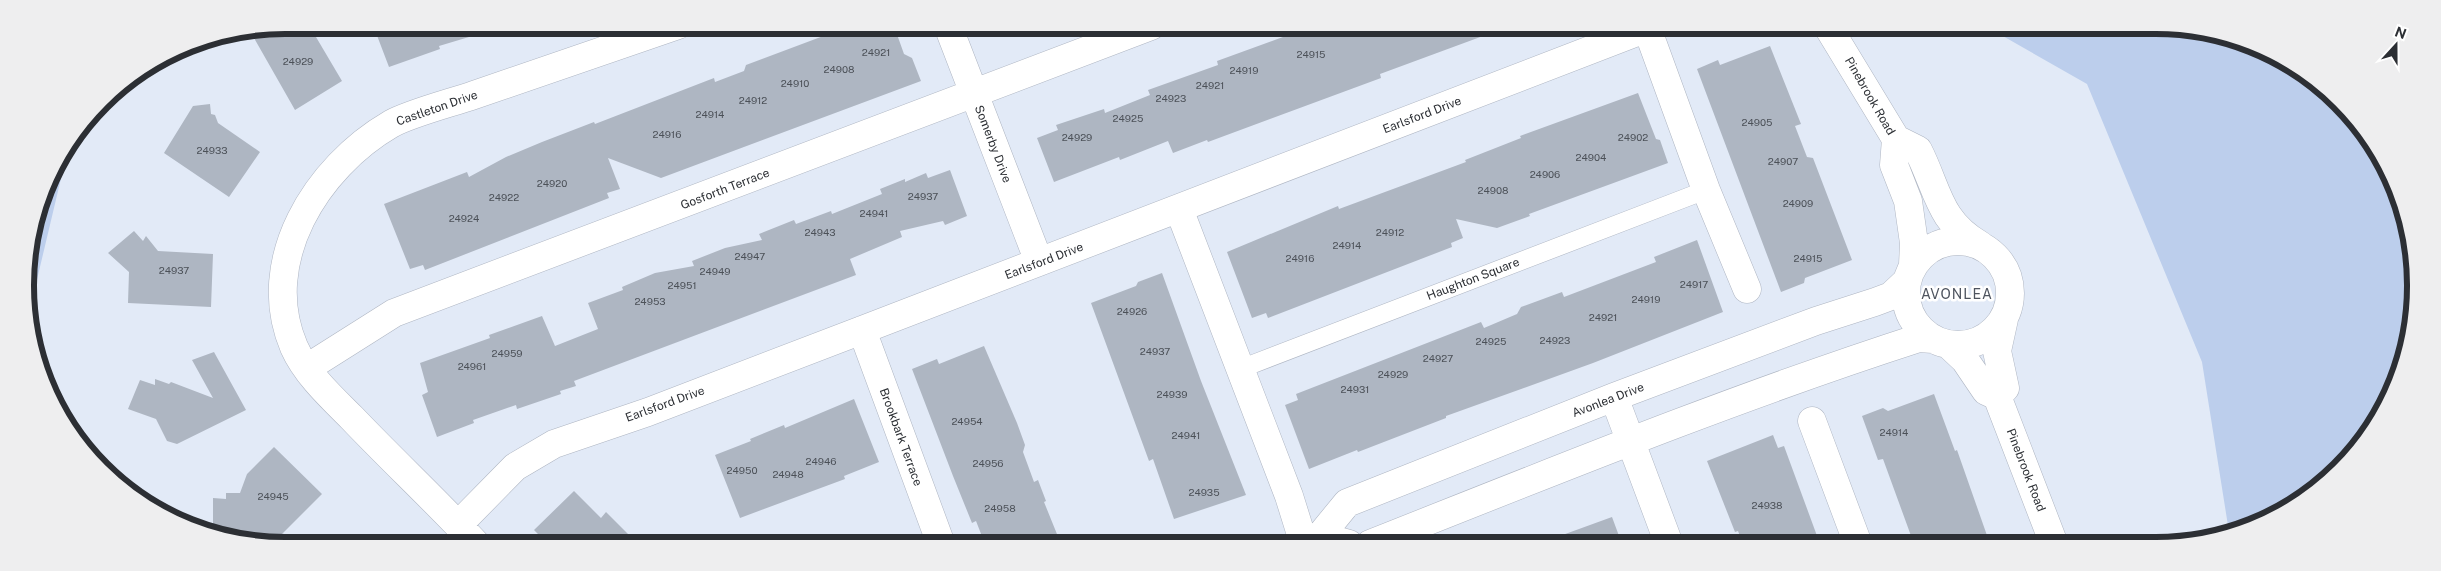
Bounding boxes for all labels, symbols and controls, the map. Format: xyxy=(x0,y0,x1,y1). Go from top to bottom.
north arrow xyxy=(2371,20,2421,70)
text: N xyxy=(2393,23,2409,42)
house number: 24921 xyxy=(862,46,890,58)
house number: 24915 xyxy=(1297,48,1325,60)
street label: Pinebrook Road xyxy=(1842,54,1898,138)
house number: 24929 xyxy=(283,55,313,67)
house number: 24908 xyxy=(824,63,854,75)
house number: 24919 xyxy=(1230,64,1258,76)
house number: 24910 xyxy=(781,77,809,89)
house number: 24921 xyxy=(1196,79,1224,91)
street label: Castleton Drive xyxy=(395,87,480,128)
house number: 24923 xyxy=(1156,92,1186,104)
house number: 24912 xyxy=(739,94,767,106)
street label: Earlsford Drive xyxy=(1381,94,1463,136)
street label: Somerby Drive xyxy=(972,103,1014,185)
house number: 24914 xyxy=(696,108,724,120)
house number: 24925 xyxy=(1113,112,1143,124)
house number: 24905 xyxy=(1742,116,1772,128)
house number: 24916 xyxy=(653,128,681,140)
house number: 24929 xyxy=(1062,131,1092,143)
house number: 24902 xyxy=(1618,131,1648,143)
house number: 24933 xyxy=(197,144,227,156)
house number: 24904 xyxy=(1576,151,1606,163)
house number: 24907 xyxy=(1768,155,1798,167)
street label: Gosforth Terrace xyxy=(678,166,772,212)
house number: 24906 xyxy=(1530,168,1560,180)
house number: 24920 xyxy=(537,177,567,189)
house number: 24908 xyxy=(1478,184,1508,196)
house number: 24937 xyxy=(908,190,938,202)
house number: 24922 xyxy=(489,191,519,203)
house number: 24909 xyxy=(1783,197,1813,209)
house number: 24941 xyxy=(860,207,888,219)
house number: 24924 xyxy=(449,212,479,224)
house number: 24943 xyxy=(804,226,836,238)
house number: 24912 xyxy=(1376,226,1404,238)
house number: 24914 xyxy=(1333,239,1361,251)
street label: Earlsford Drive xyxy=(1003,240,1085,282)
house number: 24947 xyxy=(735,250,765,262)
house number: 24916 xyxy=(1286,252,1314,264)
house number: 24915 xyxy=(1794,252,1822,264)
street label: Haughton Square xyxy=(1425,255,1522,303)
house number: 24937 xyxy=(159,264,189,276)
house number: 24949 xyxy=(699,265,731,277)
house number: 24917 xyxy=(1680,278,1708,290)
house number: 24951 xyxy=(668,279,696,291)
district label: AVONLEA xyxy=(1921,286,1993,302)
house number: 24919 xyxy=(1632,293,1660,305)
house number: 24953 xyxy=(634,295,666,307)
house number: 24926 xyxy=(1117,305,1147,317)
house number: 24921 xyxy=(1589,311,1617,323)
house number: 24923 xyxy=(1540,334,1570,346)
house number: 24925 xyxy=(1476,335,1506,347)
house number: 24937 xyxy=(1140,345,1170,357)
house number: 24959 xyxy=(491,347,523,359)
house number: 24927 xyxy=(1423,352,1453,364)
house number: 24961 xyxy=(458,360,486,372)
house number: 24929 xyxy=(1378,368,1408,380)
street label: Avonlea Drive xyxy=(1570,380,1646,420)
street label: Earlsford Drive xyxy=(624,383,707,425)
house number: 24931 xyxy=(1341,383,1369,395)
street label: Brookbark Terrace xyxy=(877,386,925,488)
house number: 24939 xyxy=(1157,388,1187,400)
house number: 24954 xyxy=(951,415,983,427)
house number: 24914 xyxy=(1880,426,1908,438)
street label: Pinebrook Road xyxy=(2004,427,2048,513)
house number: 24941 xyxy=(1172,429,1200,441)
house number: 24946 xyxy=(806,455,836,467)
house number: 24956 xyxy=(972,457,1004,469)
house number: 24950 xyxy=(726,464,758,476)
house number: 24948 xyxy=(772,468,804,480)
house number: 24935 xyxy=(1188,486,1220,498)
house number: 24945 xyxy=(257,490,289,502)
house number: 24938 xyxy=(1751,499,1783,511)
house number: 24958 xyxy=(984,502,1016,514)

